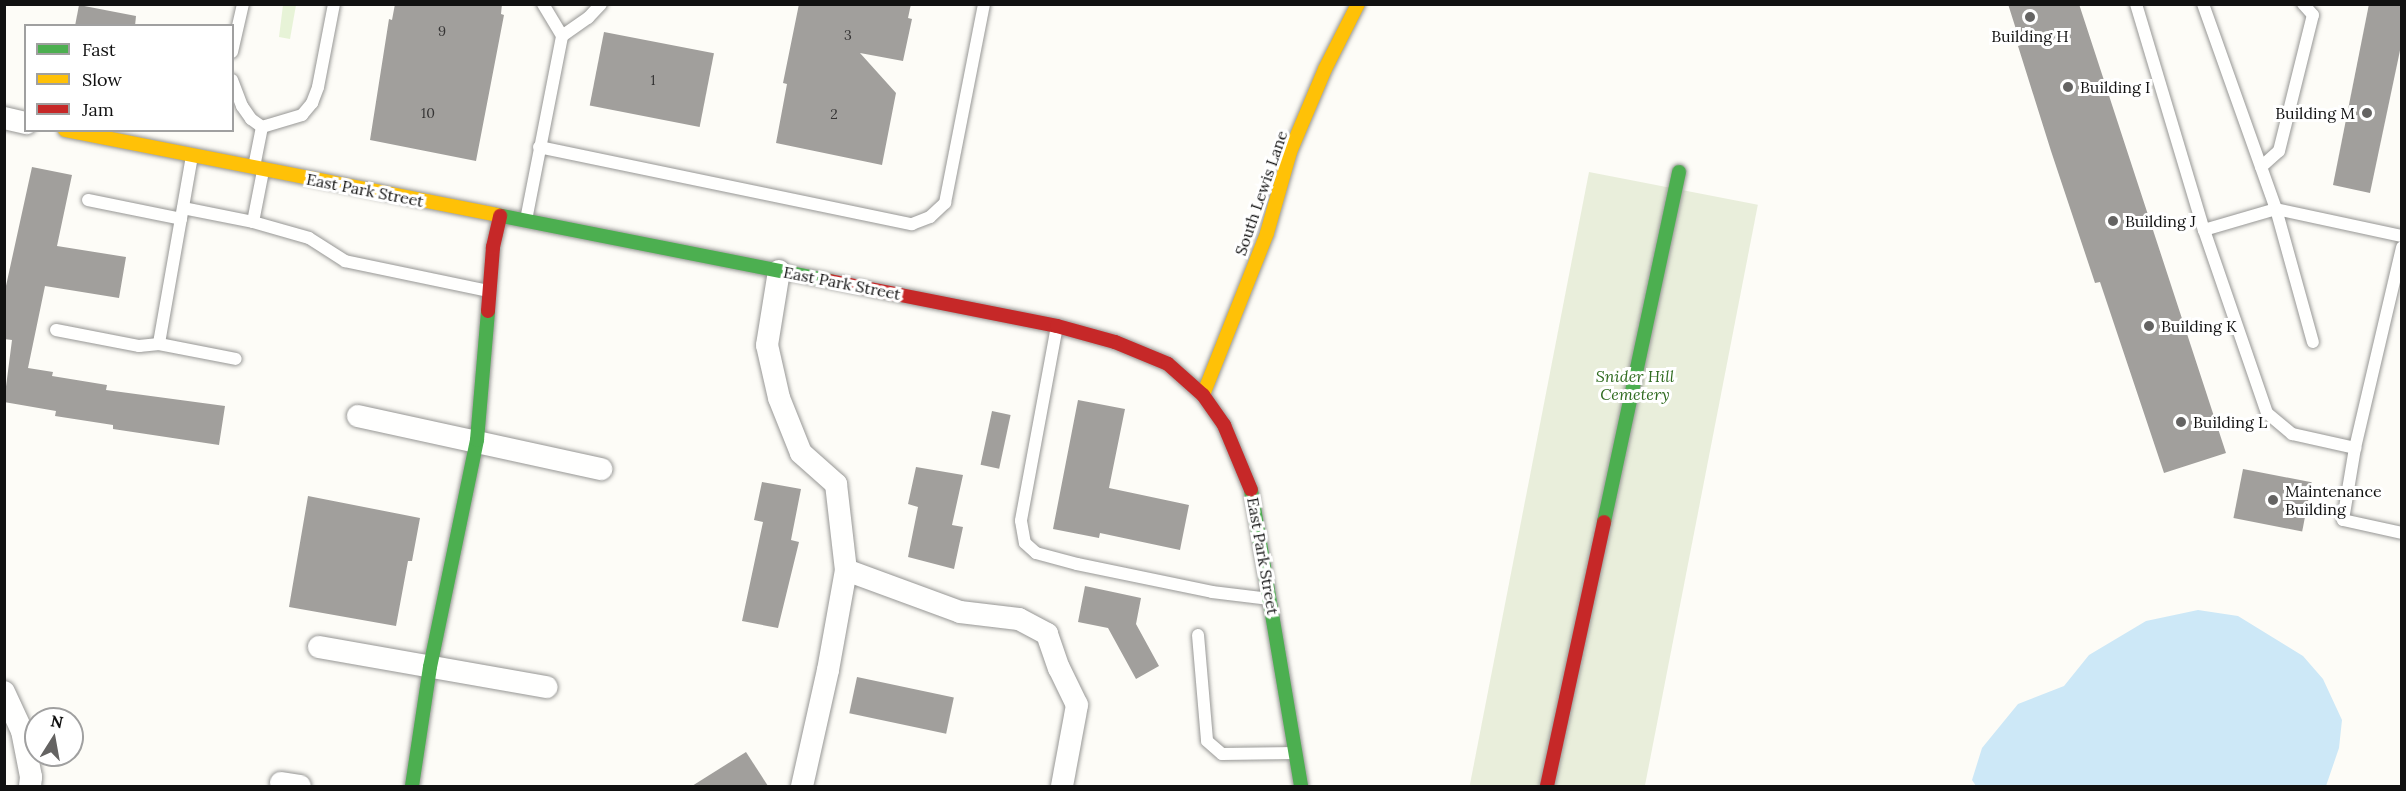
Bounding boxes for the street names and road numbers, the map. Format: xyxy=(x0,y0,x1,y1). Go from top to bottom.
street label: South Lewis Lane xyxy=(1231,128,1291,258)
street label: East Park Street xyxy=(305,169,425,211)
street label: East Park Street xyxy=(782,262,902,304)
street label: East Park Street xyxy=(1243,496,1283,616)

